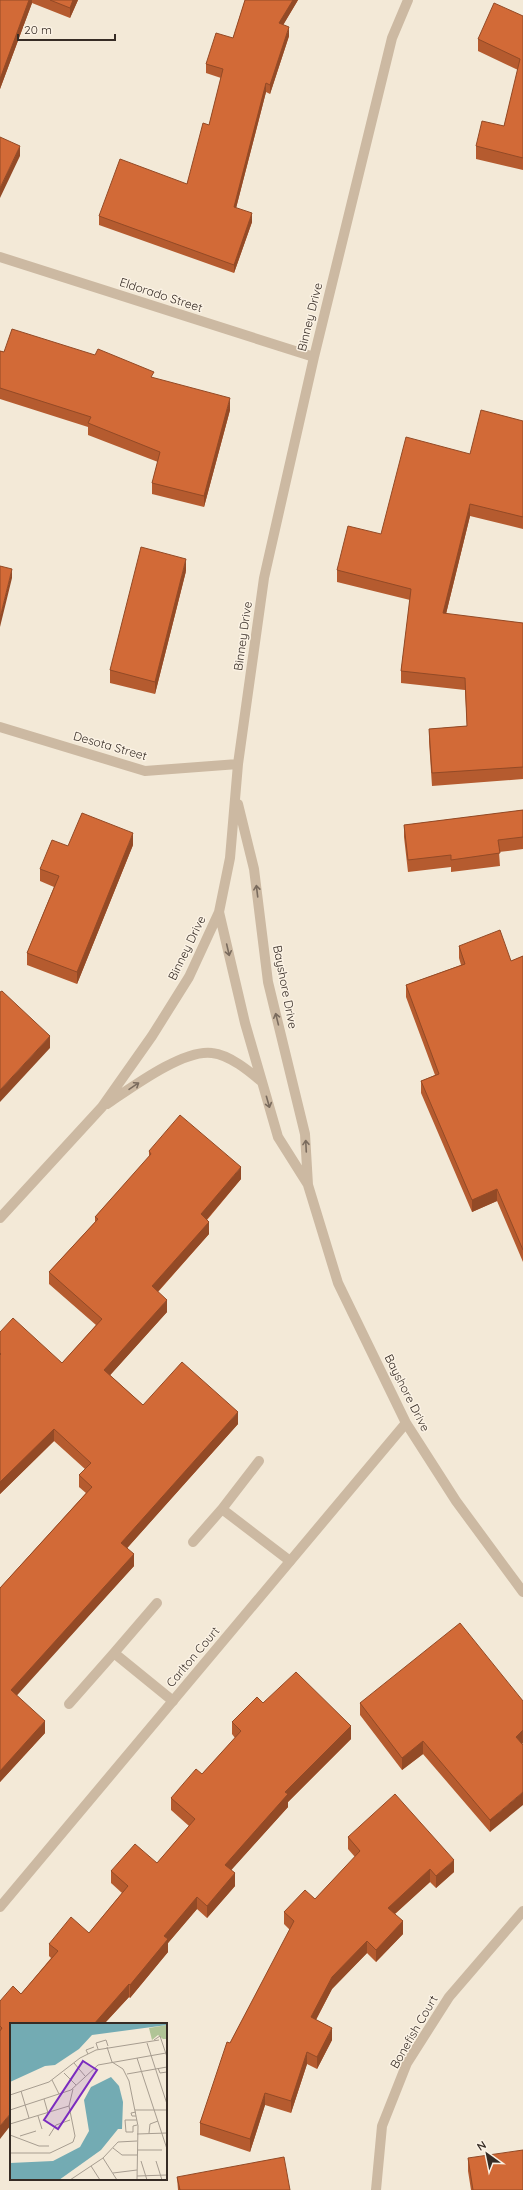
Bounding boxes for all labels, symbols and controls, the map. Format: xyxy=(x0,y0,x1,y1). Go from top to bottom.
scale bar xyxy=(18,16,115,42)
text: 20 m xyxy=(24,22,52,37)
street label: Eldorado Street xyxy=(118,274,205,315)
street label: Binney Drive xyxy=(294,281,325,353)
street label: Binney Drive xyxy=(230,600,255,672)
street label: Desota Street xyxy=(72,728,149,763)
one-way arrow xyxy=(253,885,261,898)
street label: Binney Drive xyxy=(164,913,209,983)
one-way arrow xyxy=(224,943,232,956)
street label: Bayshore Drive xyxy=(270,944,301,1030)
one-way arrow xyxy=(273,1013,281,1026)
one-way arrow xyxy=(128,1082,139,1090)
one-way arrow xyxy=(265,1096,272,1109)
one-way arrow xyxy=(302,1140,309,1153)
street label: Bayshore Drive xyxy=(382,1352,433,1434)
street label: Carlton Court xyxy=(163,1623,222,1690)
street label: Bonefish Court xyxy=(387,1993,441,2071)
inset map xyxy=(10,2023,167,2180)
north arrow xyxy=(467,2134,507,2174)
text: N xyxy=(474,2138,489,2154)

